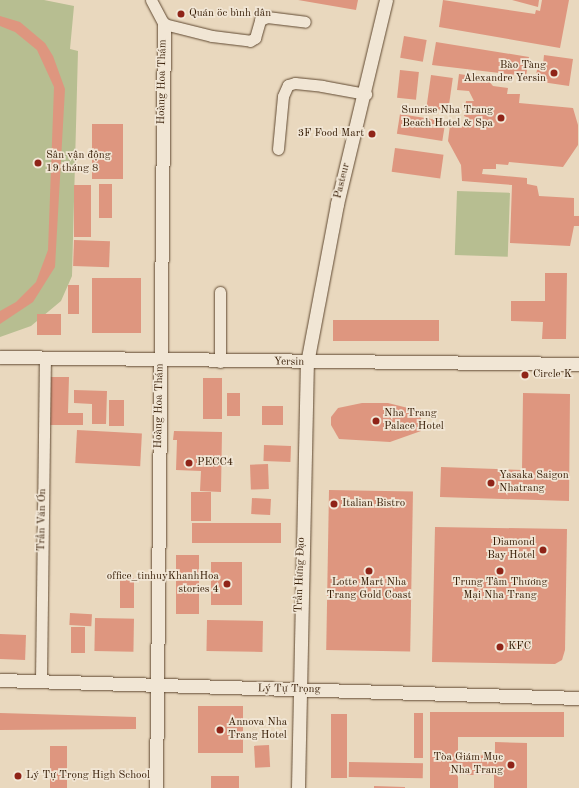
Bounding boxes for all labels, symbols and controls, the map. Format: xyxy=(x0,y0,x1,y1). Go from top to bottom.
place label: Quán öc bình dân xyxy=(189,7,271,21)
marker: Quán öc bình dân xyxy=(176,9,186,19)
street label: Hoàng Hoa Thám xyxy=(156,39,170,125)
place label: Bào Tàng Alexandre Yersin xyxy=(464,60,546,86)
marker: Bào Tàng Alexandre Yersin xyxy=(549,68,559,78)
place label: Sunrise Nha Trang Beach Hotel & Spa xyxy=(401,105,493,131)
marker: Sunrise Nha Trang Beach Hotel & Spa xyxy=(496,113,506,123)
place label: 3F Food Mart xyxy=(298,127,364,141)
marker: 3F Food Mart xyxy=(367,129,377,139)
place label: Sân vận động 19 tháng 8 xyxy=(46,150,111,176)
marker: Sân vận động 19 tháng 8 xyxy=(33,158,43,168)
street label: Pasteur xyxy=(332,162,354,200)
street label: Yersin xyxy=(274,356,304,370)
street label: Hoàng Hoa Thám xyxy=(153,363,167,449)
place label: Circle K xyxy=(533,368,572,382)
marker: Circle K xyxy=(520,370,530,380)
place label: Nha Trang Palace Hotel xyxy=(384,408,444,434)
marker: Nha Trang Palace Hotel xyxy=(371,416,381,426)
place label: PECC4 xyxy=(197,456,233,470)
marker: PECC4 xyxy=(184,458,194,468)
place label: Yasaka Saigon Nhatrang xyxy=(499,470,569,496)
marker: Yasaka Saigon Nhatrang xyxy=(486,478,496,488)
street label: Trần Văn Ơn xyxy=(36,488,50,552)
place label: Italian Bistro xyxy=(342,497,405,511)
marker: Italian Bistro xyxy=(329,499,339,509)
street label: Trần Hưng Đạo xyxy=(293,537,309,613)
place label: Diamond Bay Hotel xyxy=(487,537,535,563)
marker: Diamond Bay Hotel xyxy=(538,545,548,555)
marker: Lotte Mart Nha Trang Gold Coast xyxy=(364,566,374,576)
marker: Trung Tâm Thương Mại Nha Trang xyxy=(495,566,505,576)
place label: office_tinhuyKhanhHoa stories 4 xyxy=(107,571,219,597)
place label: Lotte Mart Nha Trang Gold Coast xyxy=(327,577,411,603)
place label: Trung Tâm Thương Mại Nha Trang xyxy=(453,577,547,603)
marker: office_tinhuyKhanhHoa stories 4 xyxy=(222,579,232,589)
place label: KFC xyxy=(508,640,531,654)
marker: KFC xyxy=(495,642,505,652)
street label: Lý Tự Trọng xyxy=(257,683,321,697)
place label: Annova Nha Trang Hotel xyxy=(228,717,287,743)
marker: Annova Nha Trang Hotel xyxy=(215,725,225,735)
place label: Tòa Giám Mục Nha Trang xyxy=(433,752,503,778)
marker: Tòa Giám Mục Nha Trang xyxy=(506,760,516,770)
place label: Lý Tự Trọng High School xyxy=(26,769,150,783)
marker: Lý Tự Trọng High School xyxy=(13,771,23,781)

